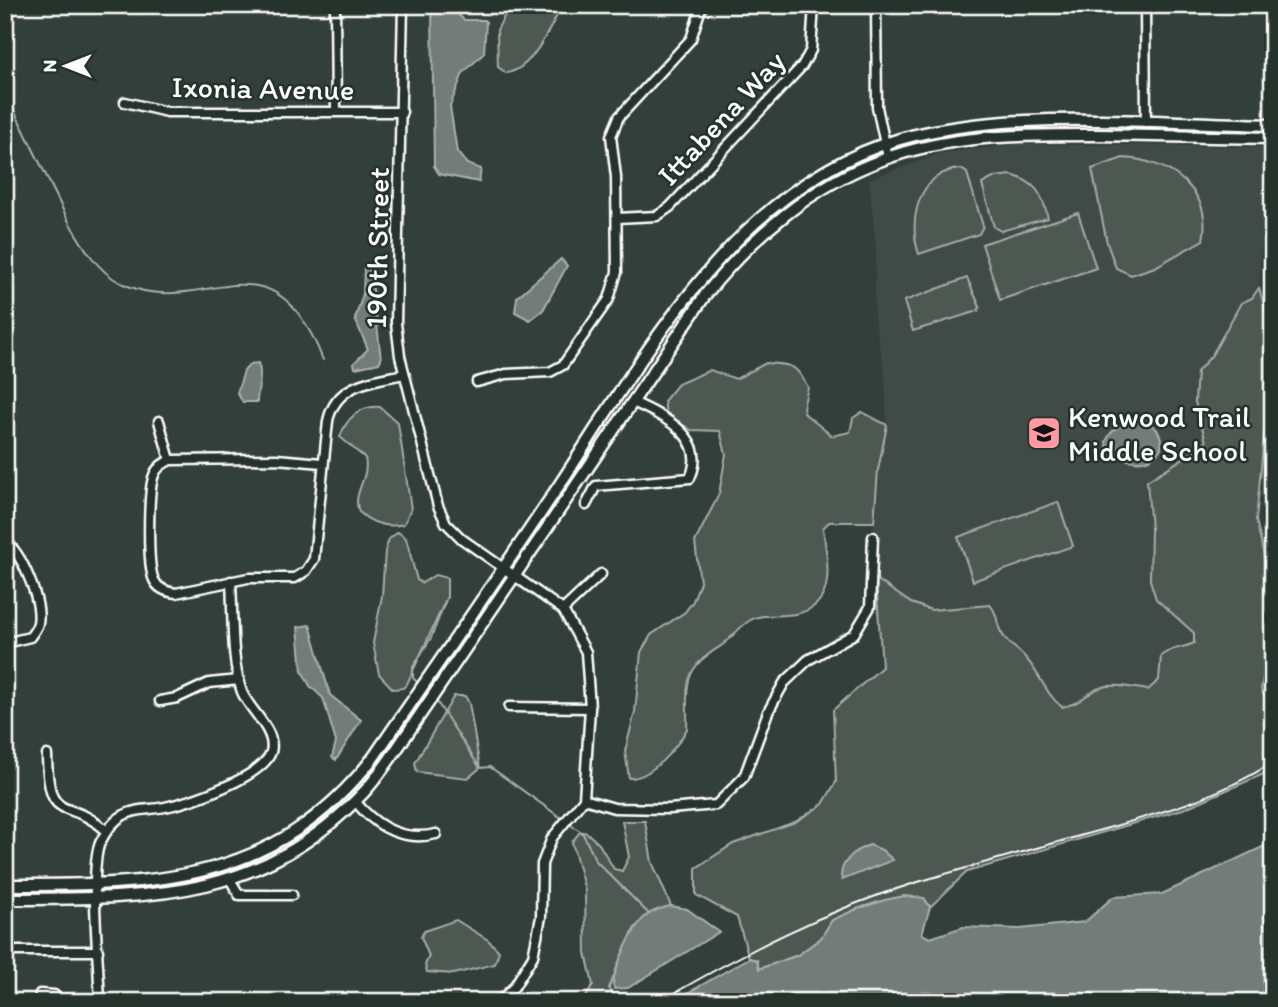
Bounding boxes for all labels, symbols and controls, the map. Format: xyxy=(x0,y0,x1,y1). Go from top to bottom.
north arrow xyxy=(32,32,102,102)
street label: Ittabena Way xyxy=(649,43,793,193)
text: N xyxy=(38,60,61,72)
street label: Ixonia Avenue xyxy=(171,68,355,108)
street label: 190th Street xyxy=(357,167,397,329)
place label: Kenwood Trail Middle School xyxy=(1068,398,1251,469)
school or university icon: Kenwood Trail Middle School xyxy=(1025,414,1063,452)

